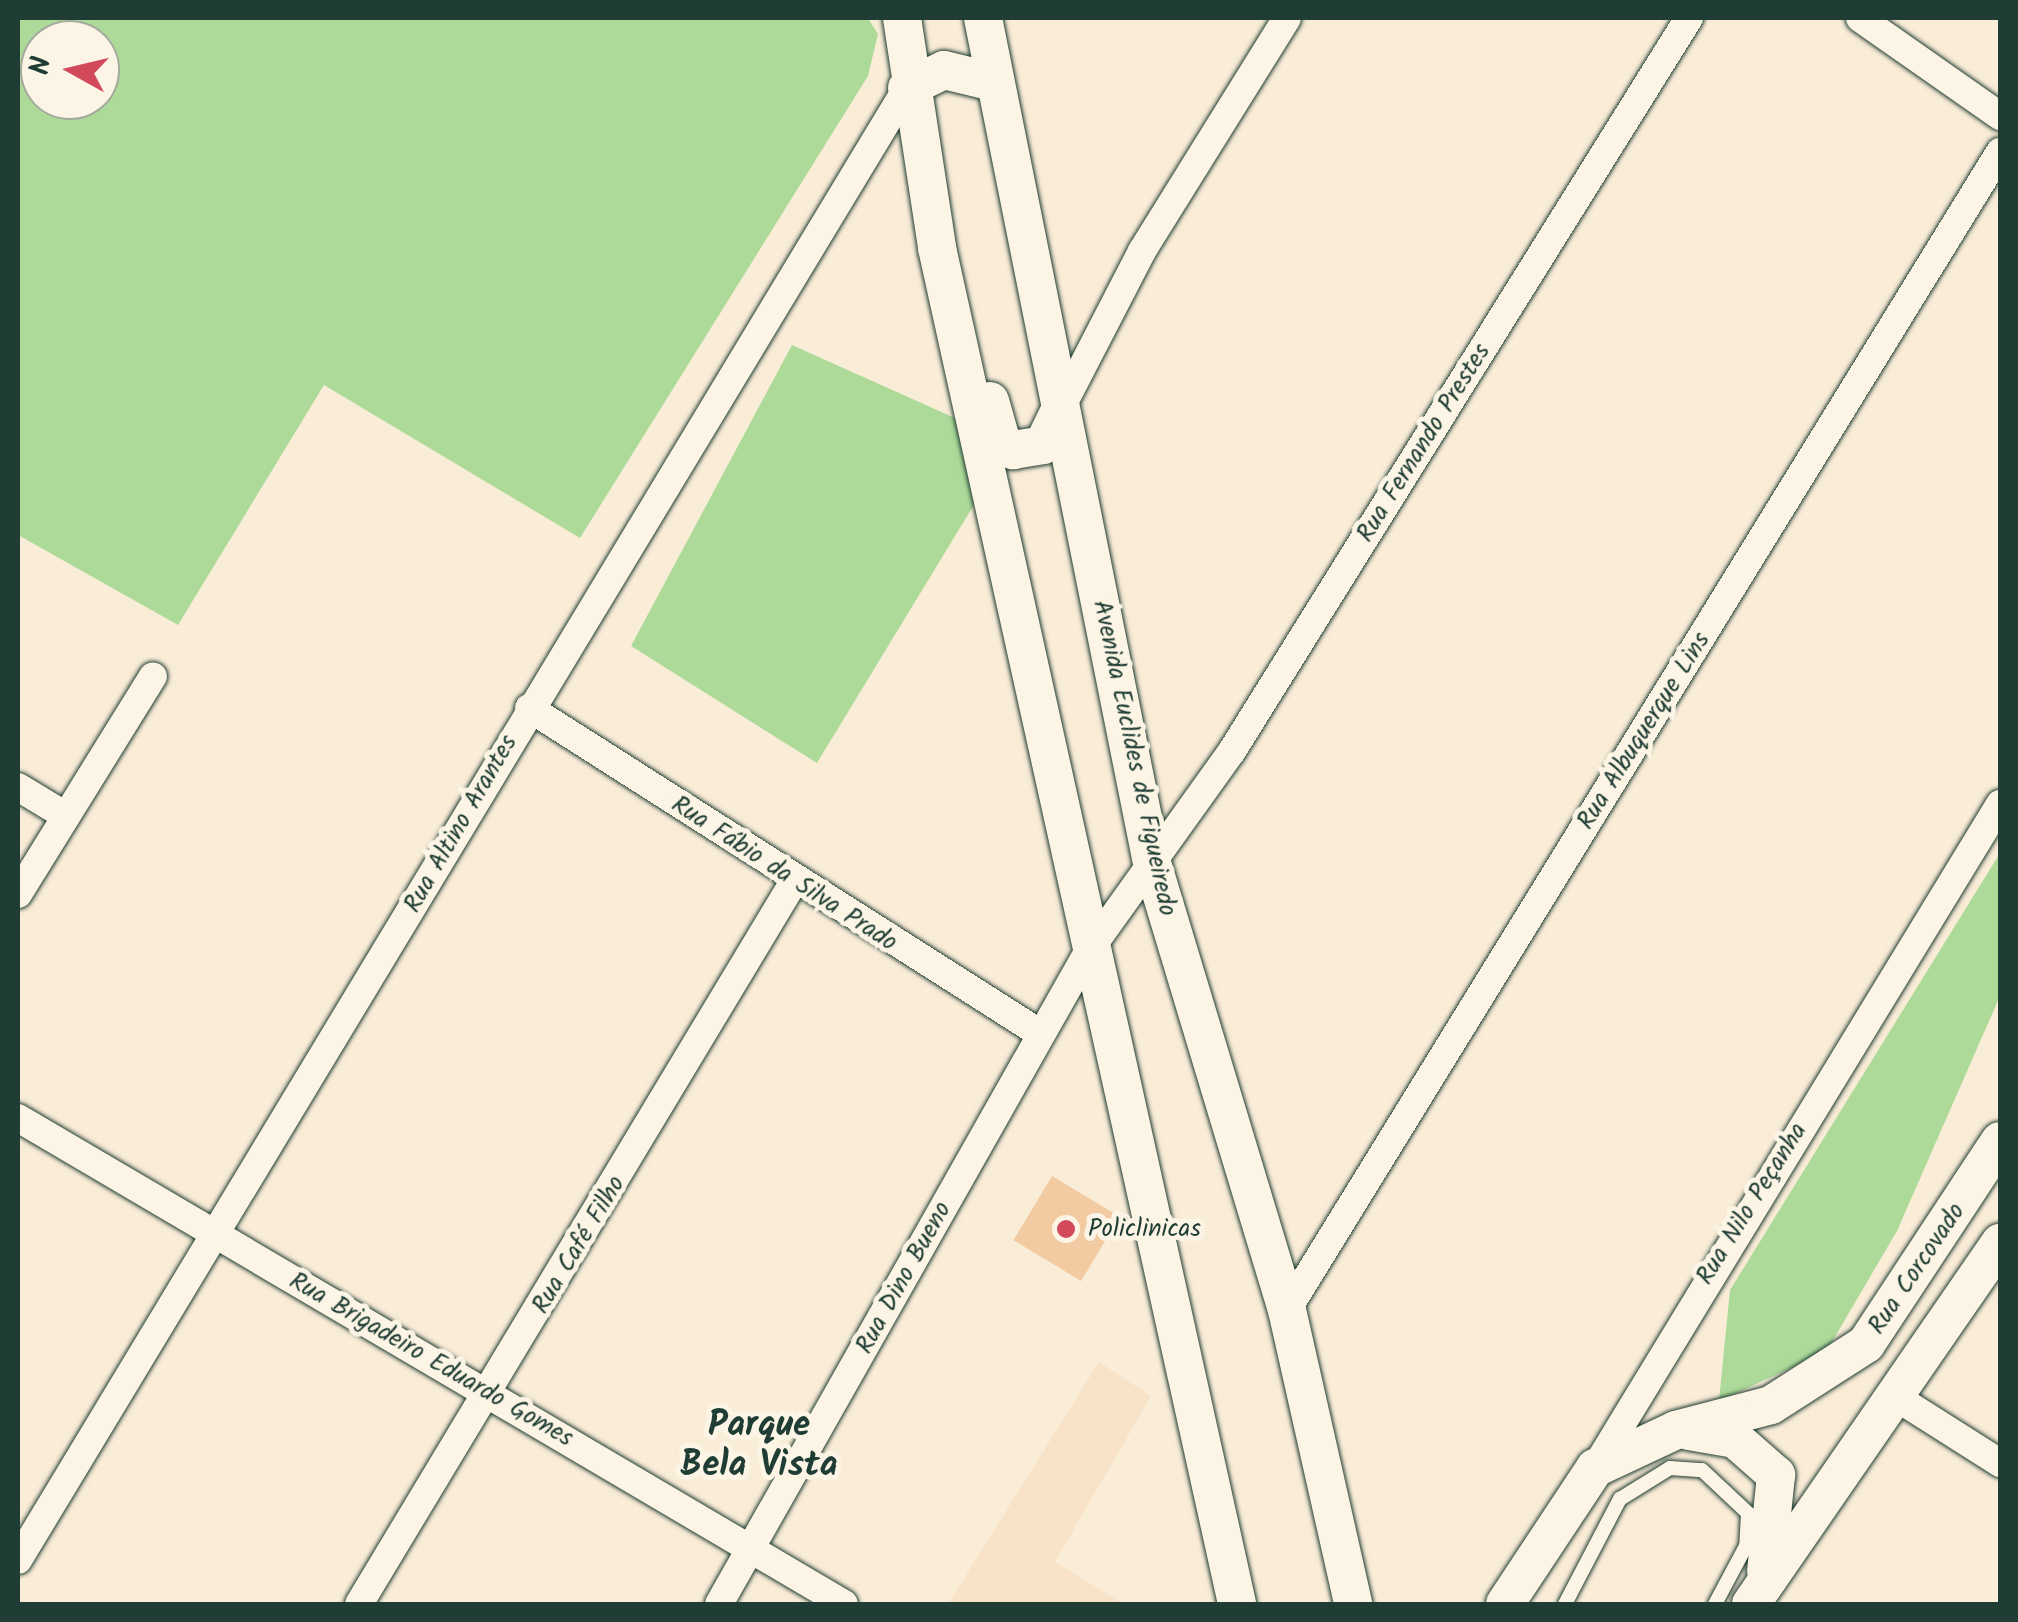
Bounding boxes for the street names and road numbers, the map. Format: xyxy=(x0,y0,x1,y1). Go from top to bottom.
street label: Rua Fernando Prestes xyxy=(1351,338,1497,548)
street label: Avenida Euclides de Figueiredo xyxy=(1086,597,1182,919)
street label: Rua Albuquerque Lins xyxy=(1571,627,1717,835)
street label: Rua Altino Arantes xyxy=(398,730,524,918)
street label: Rua Fábio da Silva Prado xyxy=(666,790,902,958)
street label: Rua Nilo Peçanha xyxy=(1690,1118,1814,1290)
street label: Rua Café Filho xyxy=(526,1171,632,1319)
street label: Rua Dino Bueno xyxy=(850,1197,958,1359)
street label: Rua Corcovado xyxy=(1862,1198,1972,1340)
street label: Rua Brigadeiro Eduardo Gomes xyxy=(284,1266,578,1454)

